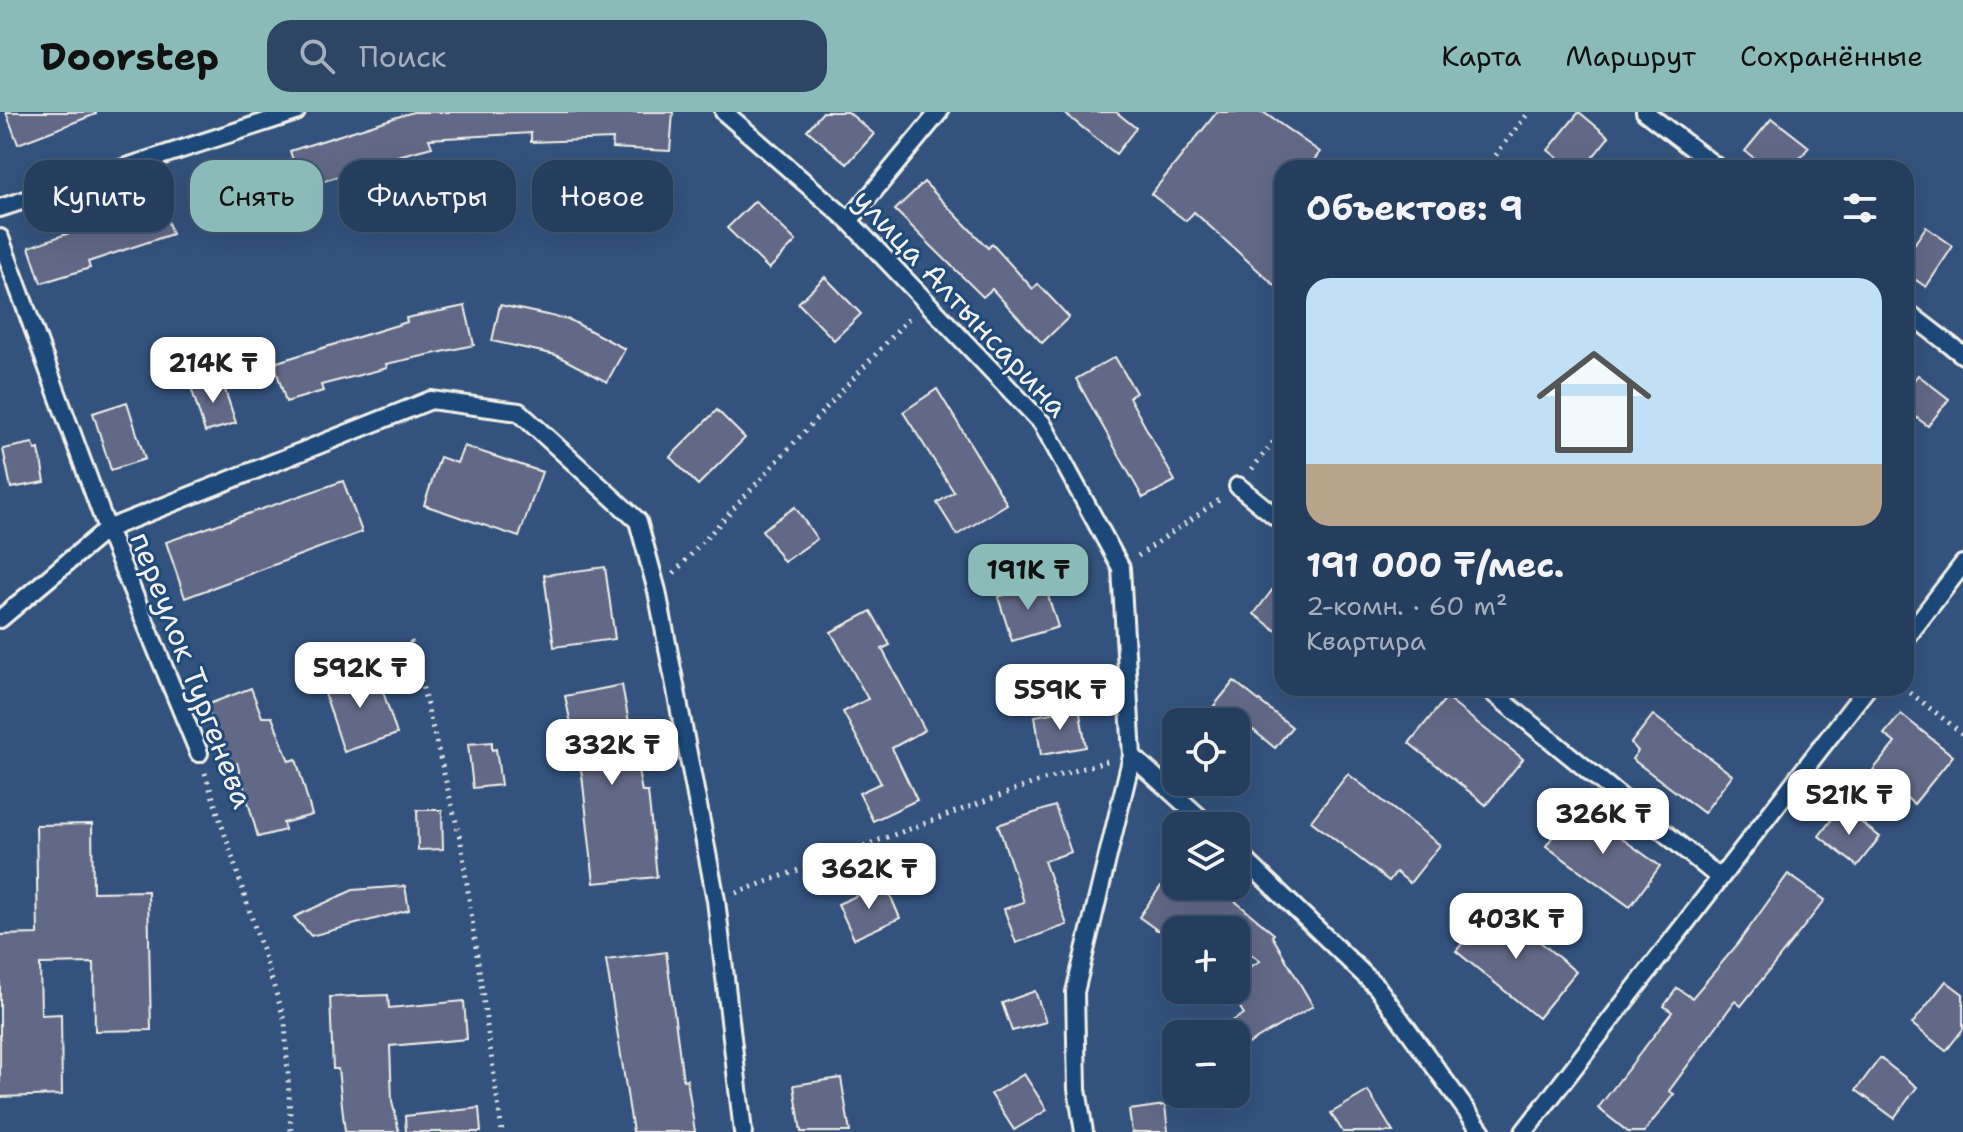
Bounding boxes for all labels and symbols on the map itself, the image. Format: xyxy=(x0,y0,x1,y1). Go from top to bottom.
street label: улица Алтынсарина xyxy=(844,180,1078,426)
pin: 214K ₸ xyxy=(148,337,278,405)
street label: переулок Тургенева xyxy=(120,526,264,814)
pin: 191K ₸ xyxy=(963,544,1093,612)
pin: 592K ₸ xyxy=(295,642,425,710)
pin: 559K ₸ xyxy=(995,664,1125,732)
pin: 332K ₸ xyxy=(547,719,677,787)
pin: 521K ₸ xyxy=(1784,769,1914,837)
pin: 326K ₸ xyxy=(1538,788,1668,856)
pin: 362K ₸ xyxy=(804,843,934,911)
pin: 403K ₸ xyxy=(1451,893,1581,961)

